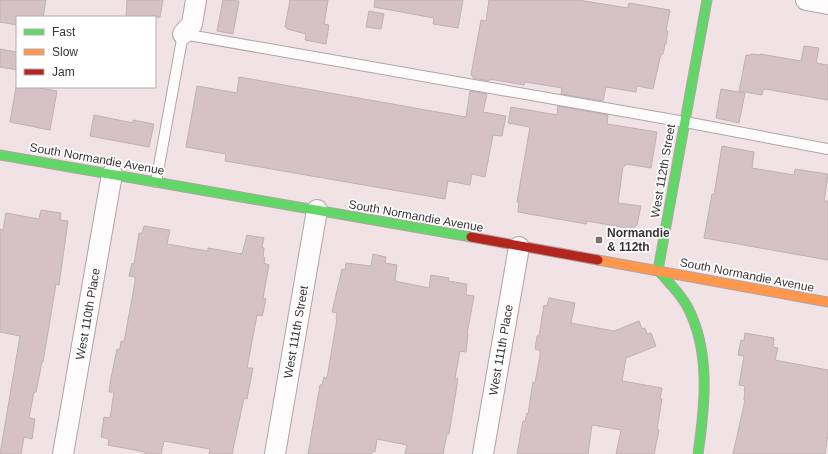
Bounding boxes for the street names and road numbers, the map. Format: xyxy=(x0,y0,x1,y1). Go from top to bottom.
street label: West 112th Street xyxy=(648,122,678,219)
street label: South Normandie Avenue xyxy=(29,140,166,178)
street label: South Normandie Avenue xyxy=(348,197,485,235)
street label: South Normandie Avenue xyxy=(679,255,816,295)
street label: West 110th Place xyxy=(73,267,103,361)
street label: West 111th Street xyxy=(281,284,311,380)
street label: West 111th Place xyxy=(486,303,516,397)

